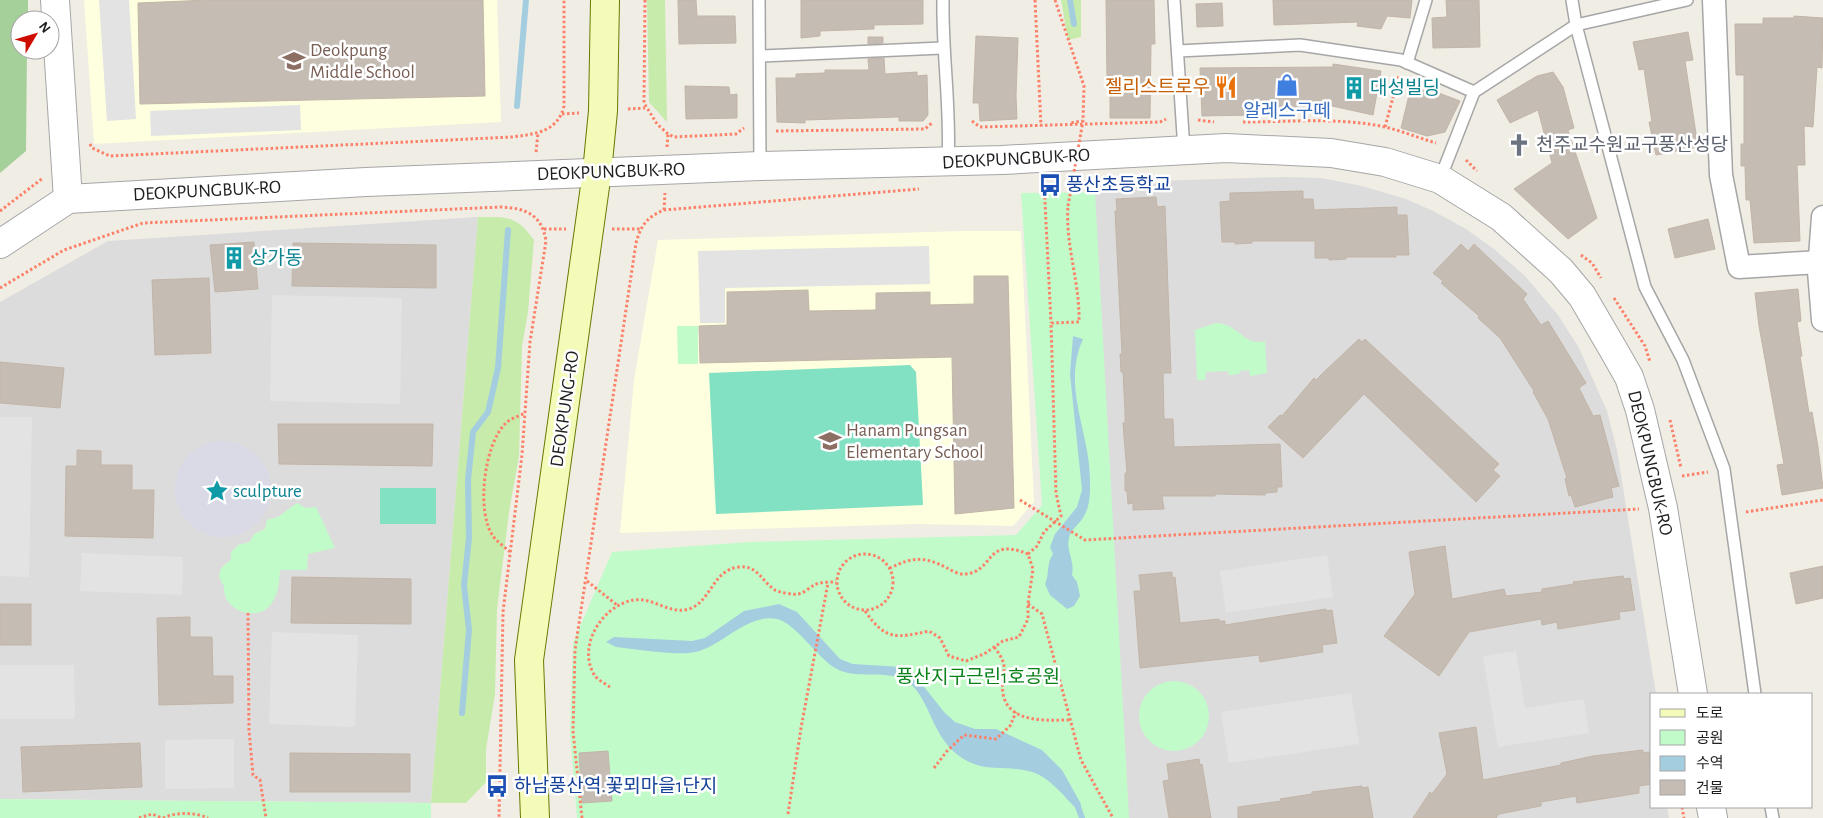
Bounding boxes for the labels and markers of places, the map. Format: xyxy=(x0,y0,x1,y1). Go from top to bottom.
place label: Deokpung Middle School xyxy=(310,41,415,82)
school or university icon: Deokpung Middle School xyxy=(281,48,307,74)
shop icon: 알레스구떼 xyxy=(1274,72,1300,98)
restaurant icon: 젤리스트로우 xyxy=(1213,74,1239,100)
building icon: 대성빌딩 xyxy=(1341,75,1367,101)
place label: 젤리스트로우 xyxy=(1105,77,1210,97)
place label: 대성빌딩 xyxy=(1370,78,1440,98)
place label: 알레스구떼 xyxy=(1243,101,1331,121)
church icon: 천주교수원교구풍산성당 xyxy=(1506,132,1532,158)
place label: 천주교수원교구풍산성당 xyxy=(1536,135,1728,155)
bus stop icon: 풍산초등학교 xyxy=(1037,172,1063,198)
place label: 풍산초등학교 xyxy=(1066,175,1171,195)
building icon: 상가동 xyxy=(221,245,247,271)
place label: 상가동 xyxy=(250,248,302,268)
place label: Hanam Pungsan Elementary School xyxy=(846,421,984,462)
school or university icon: Hanam Pungsan Elementary School xyxy=(817,428,843,454)
place icon: sculpture xyxy=(204,478,230,504)
place label: sculpture xyxy=(233,482,302,501)
bus stop icon: 하남풍산역.꽃뫼마을1단지 xyxy=(484,773,510,799)
place label: 하남풍산역.꽃뫼마을1단지 xyxy=(514,776,717,796)

